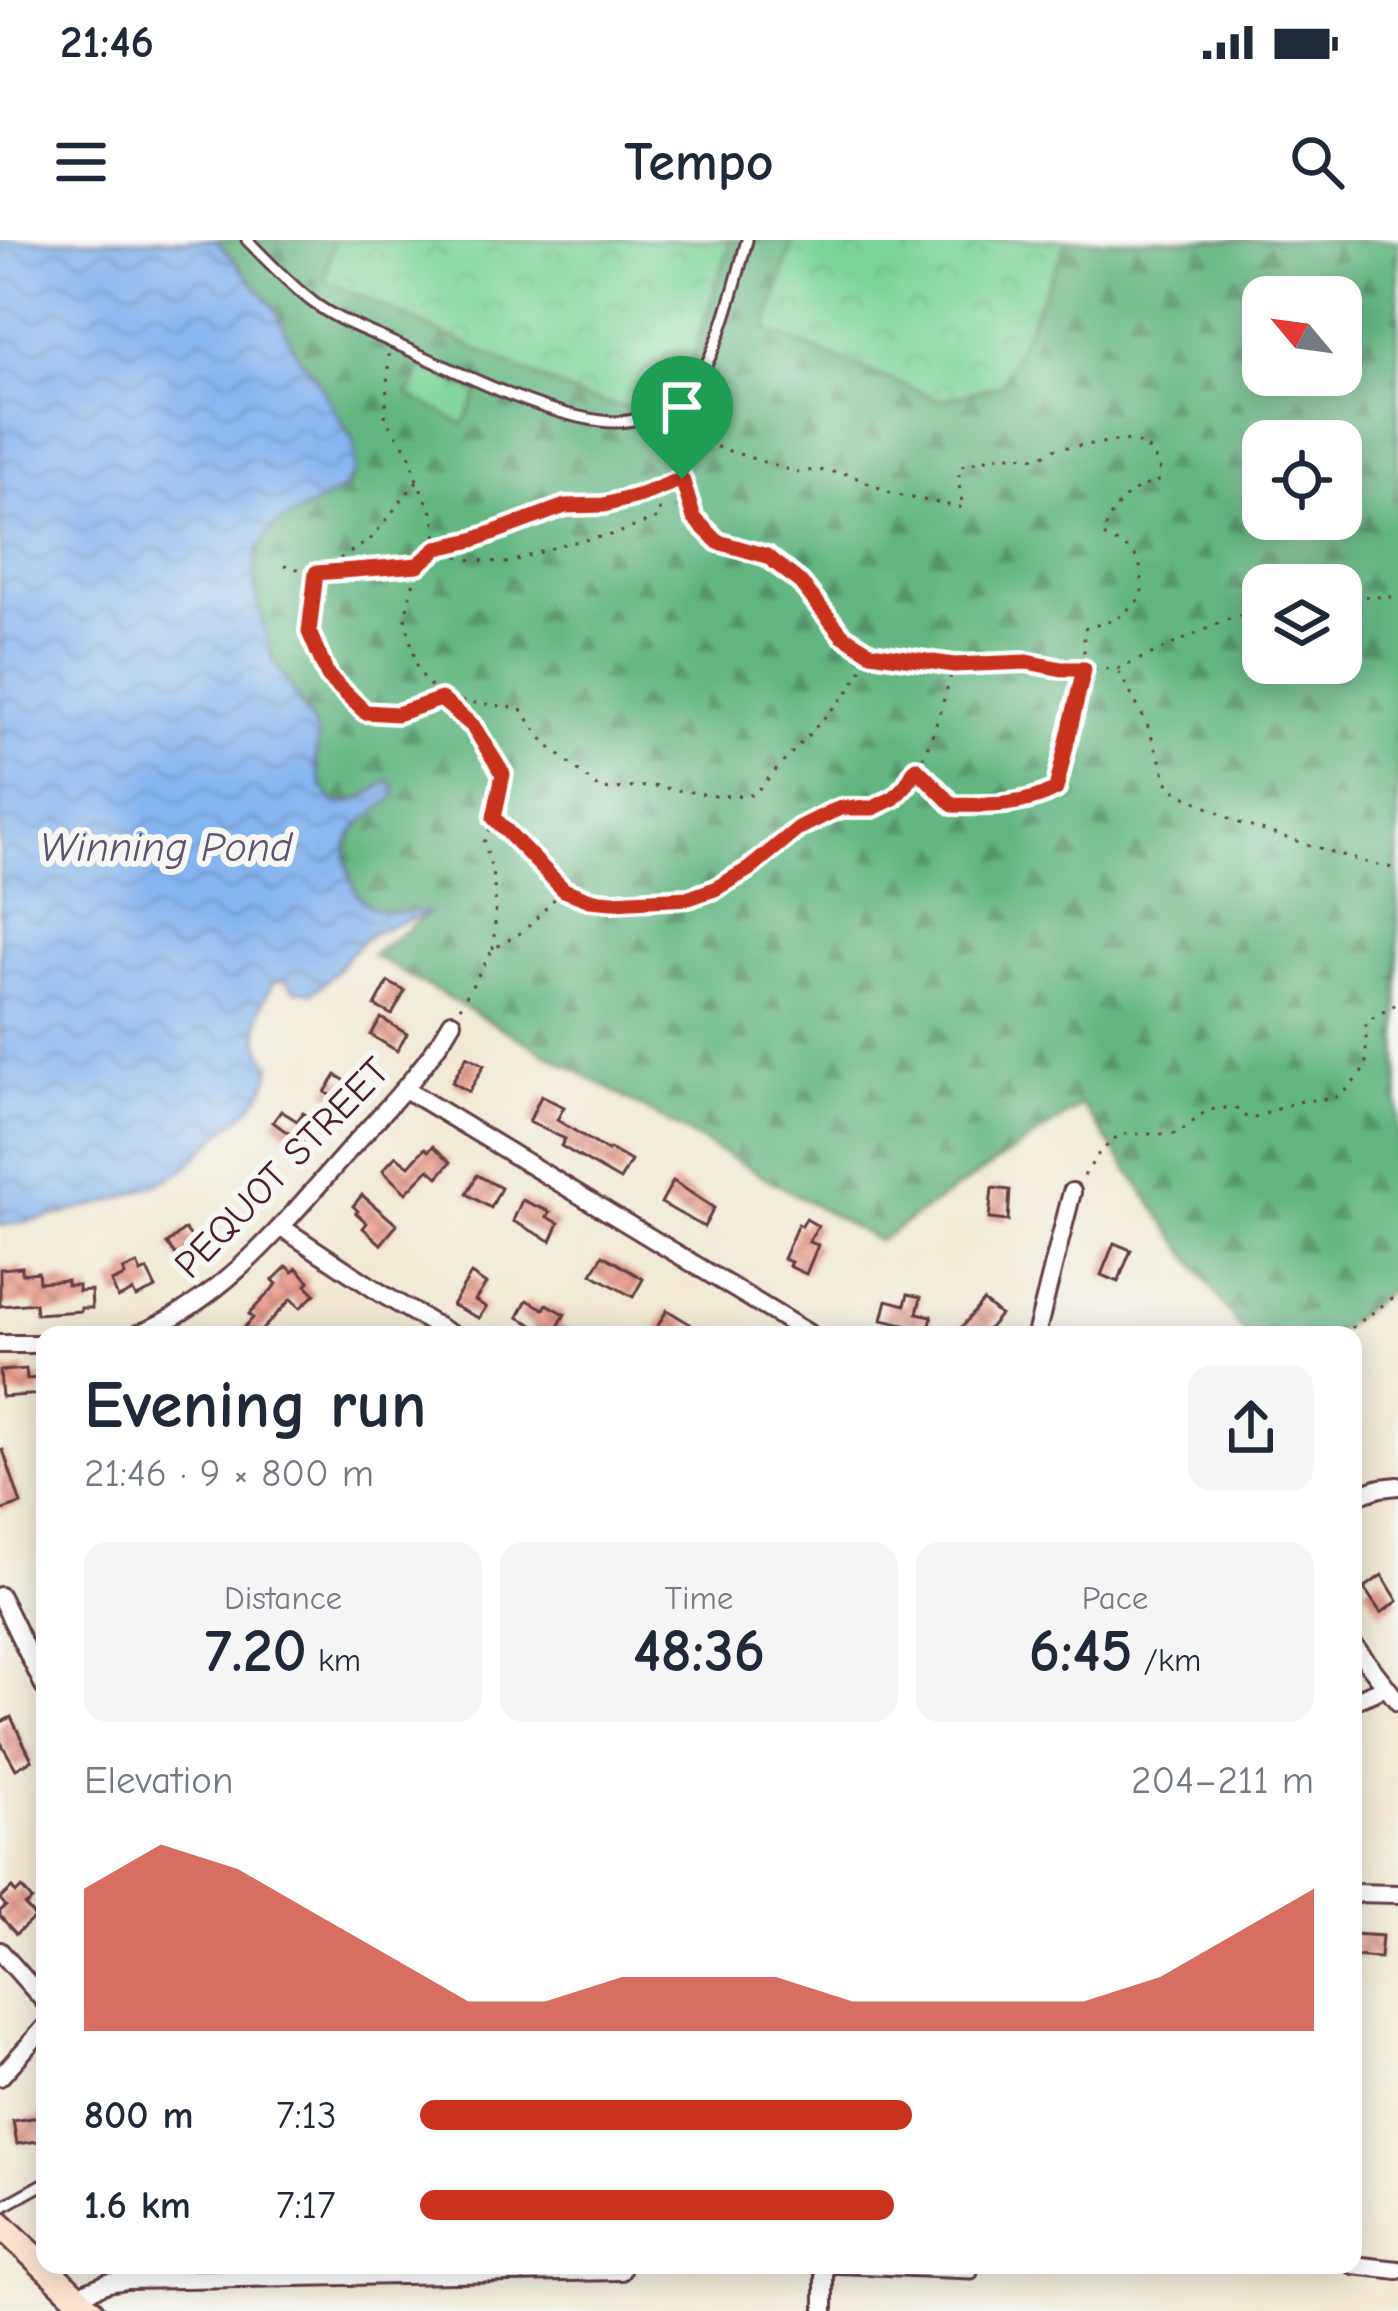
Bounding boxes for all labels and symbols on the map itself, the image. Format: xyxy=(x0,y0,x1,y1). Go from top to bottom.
north arrow xyxy=(1242,276,1362,396)
pin xyxy=(631,356,733,479)
water label: Winning Pond xyxy=(40,823,294,872)
street label: PEQUOT STREET xyxy=(166,1049,399,1287)

